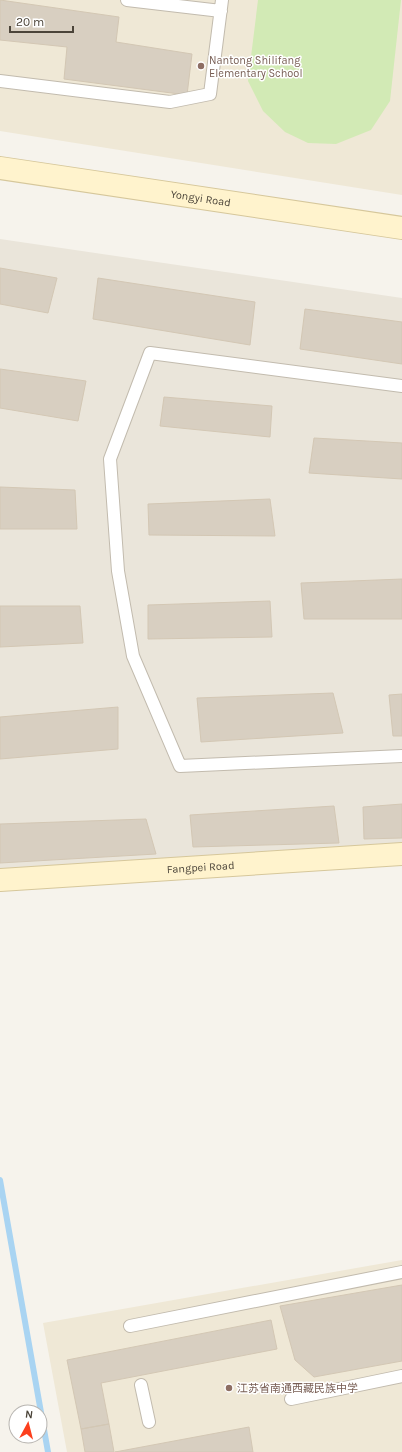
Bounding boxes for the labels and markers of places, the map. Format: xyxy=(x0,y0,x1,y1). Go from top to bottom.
place label: Nantong Shilifang Elementary School xyxy=(209,54,302,80)
marker: Nantong Shilifang Elementary School xyxy=(196,61,206,71)
place label: 江苏省南通西藏民族中学 xyxy=(237,1382,358,1395)
marker: 江苏省南通西藏民族中学 xyxy=(224,1383,234,1393)

